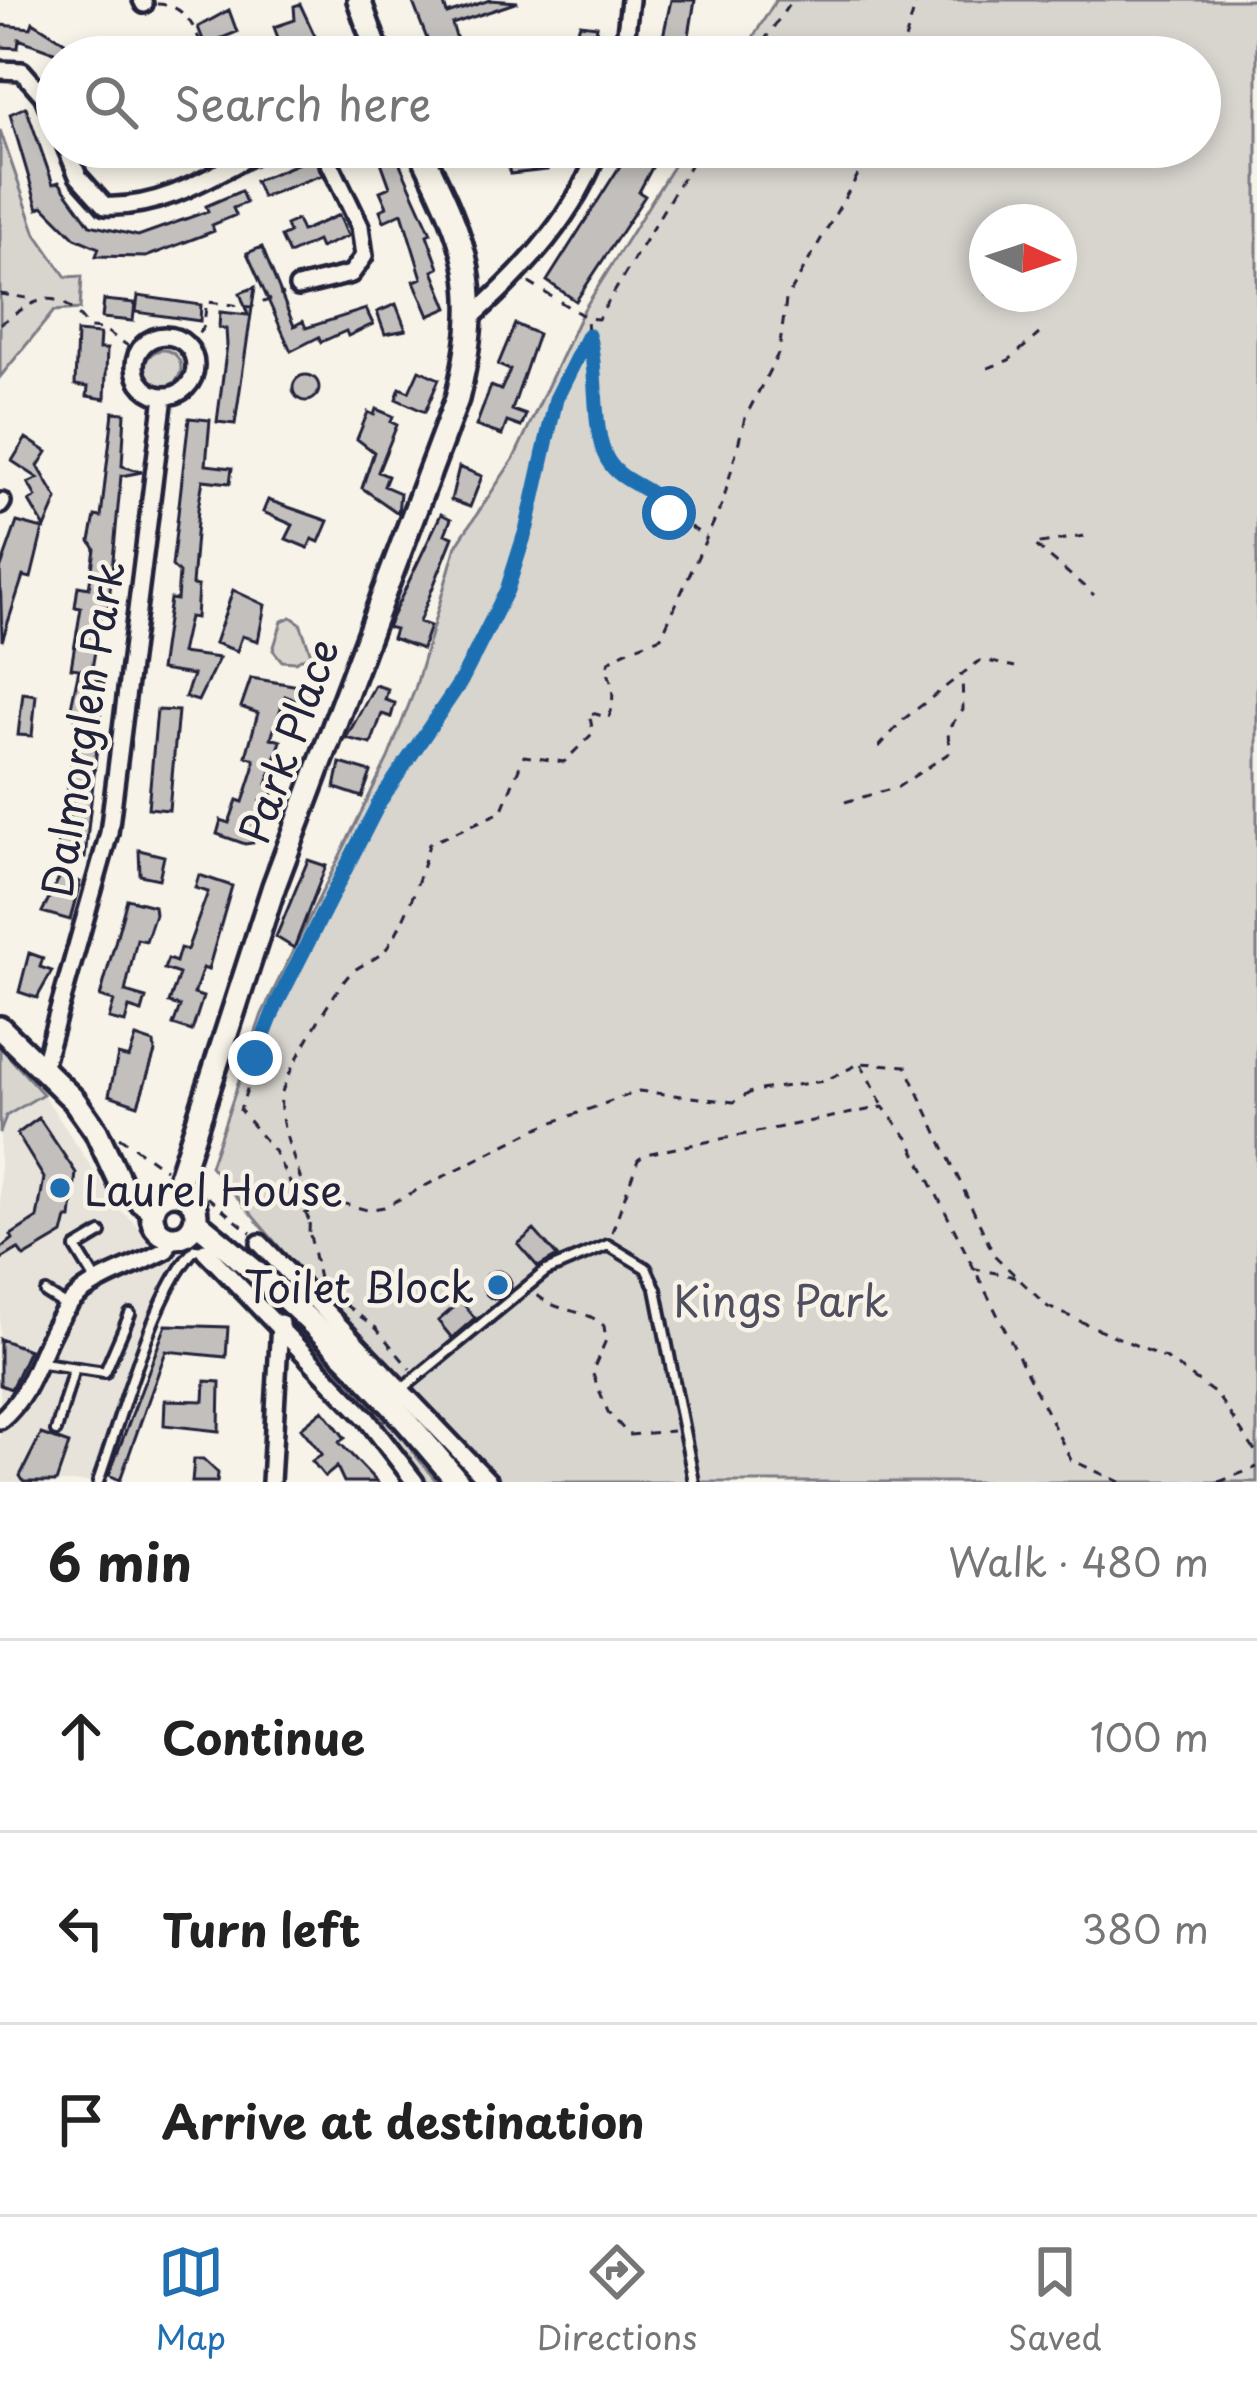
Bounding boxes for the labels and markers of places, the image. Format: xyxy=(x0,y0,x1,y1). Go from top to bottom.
place label: Laurel House xyxy=(84,1157,343,1220)
marker: Laurel House xyxy=(47,1175,73,1201)
place label: Toilet Block xyxy=(244,1254,474,1317)
marker: Toilet Block xyxy=(485,1272,511,1298)

